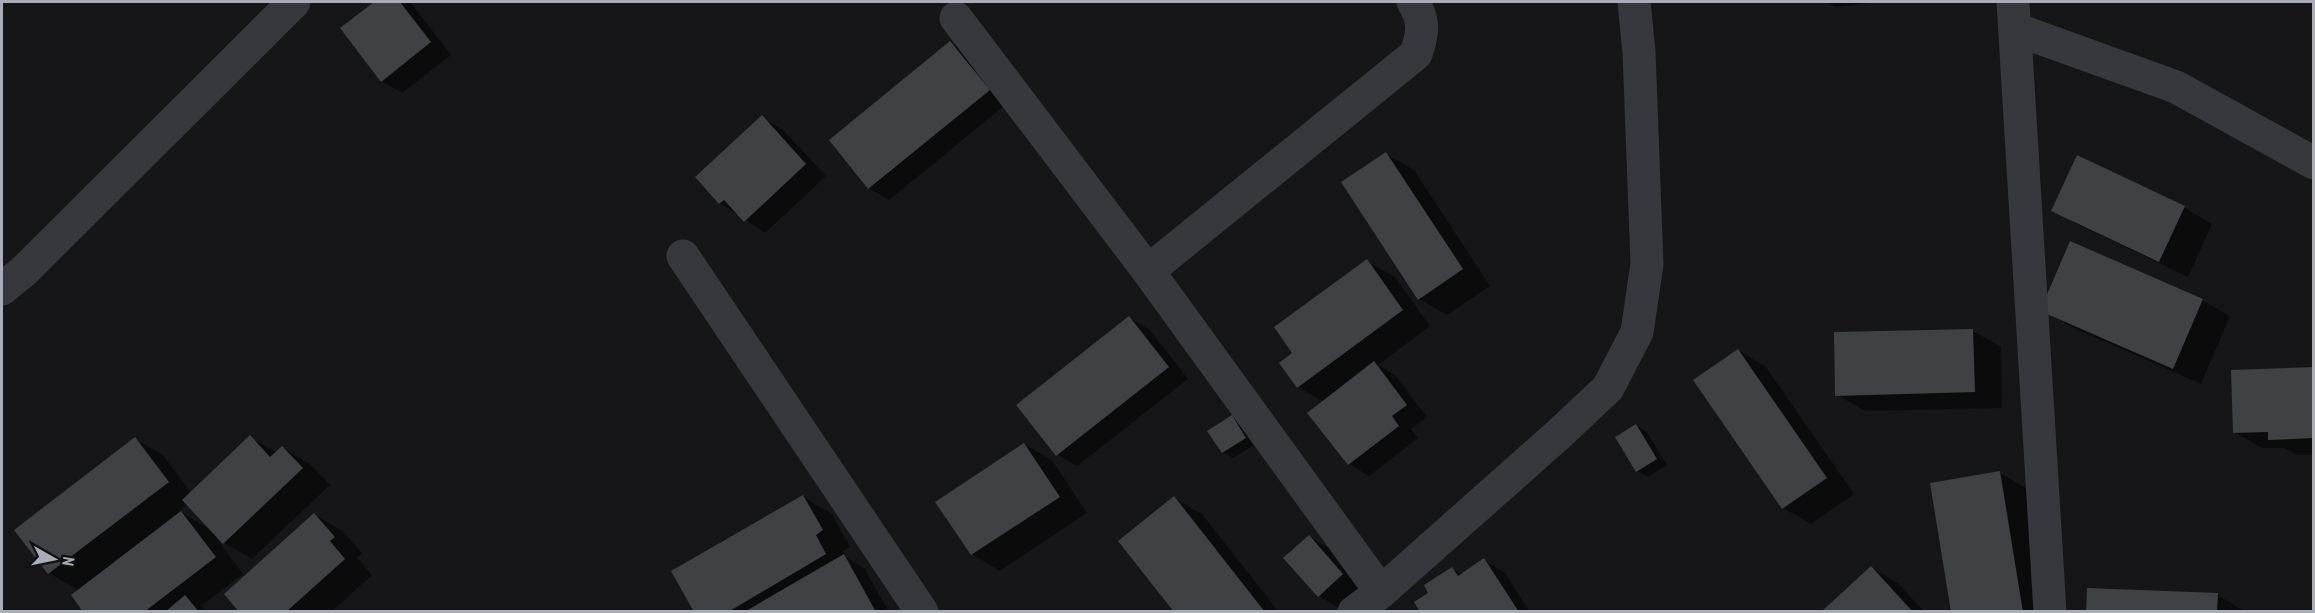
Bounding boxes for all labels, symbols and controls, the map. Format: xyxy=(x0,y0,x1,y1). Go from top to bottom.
north arrow xyxy=(24,529,84,589)
text: N xyxy=(58,556,79,567)

